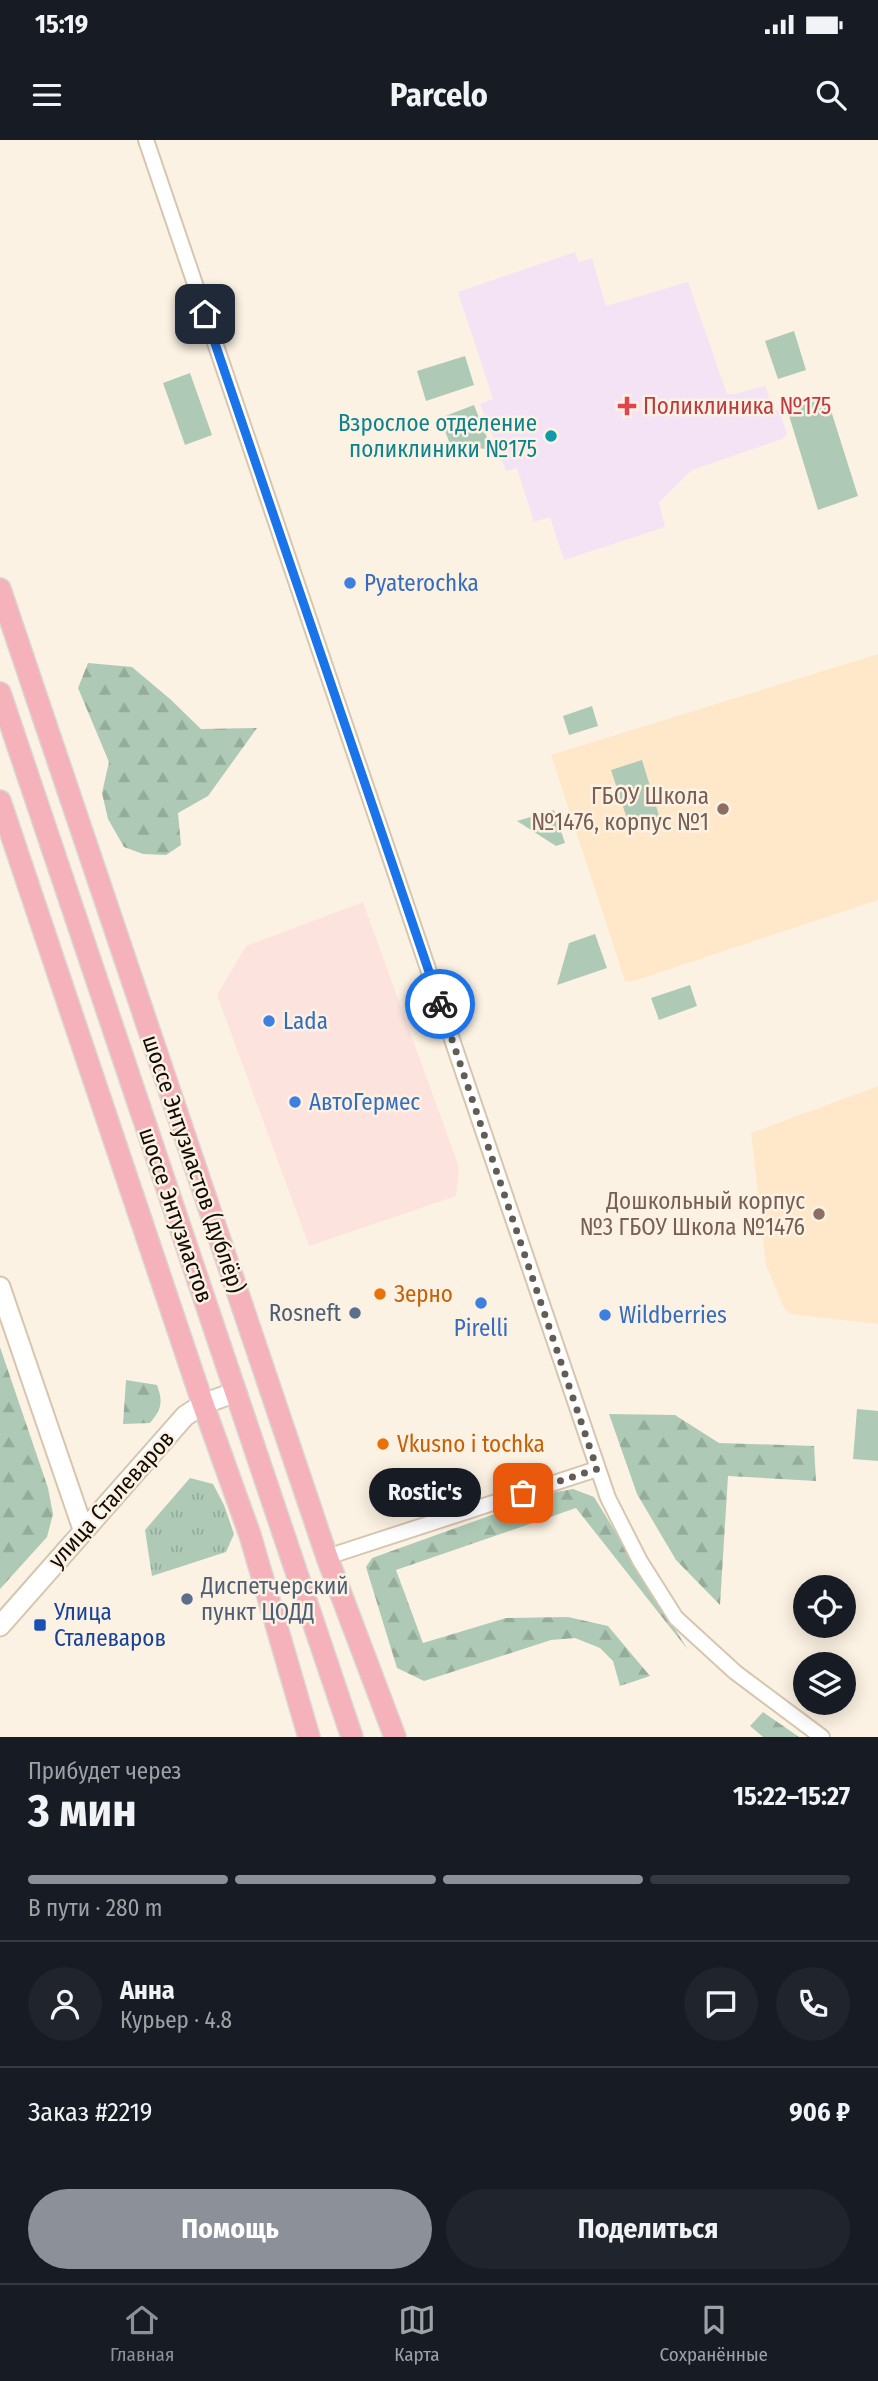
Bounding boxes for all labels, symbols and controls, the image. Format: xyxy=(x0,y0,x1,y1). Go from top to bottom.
text: 15:19 xyxy=(35,9,88,40)
icon: menu xyxy=(28,76,66,114)
text: Parcelo xyxy=(390,76,488,114)
icon: search xyxy=(812,76,850,114)
pin xyxy=(175,284,235,344)
icon: home xyxy=(186,295,224,333)
place label: Поликлиника №175 xyxy=(643,392,831,420)
marker: Поликлиника №175 xyxy=(617,396,637,416)
place label: Взрослое отделение поликлиники №175 xyxy=(338,409,537,463)
marker: Взрослое отделение поликлиники №175 xyxy=(543,428,559,444)
place label: Pyaterochka xyxy=(364,569,479,597)
marker: Pyaterochka xyxy=(342,575,358,591)
place label: ГБОУ Школа №1476, корпус №1 xyxy=(531,782,709,836)
marker: ГБОУ Школа №1476, корпус №1 xyxy=(715,801,731,817)
courier xyxy=(405,969,475,1039)
icon: bike xyxy=(421,985,459,1023)
place label: Lada xyxy=(283,1007,328,1035)
marker: Lada xyxy=(261,1013,277,1029)
street label: шоссе Энтузиастов (дублёр) xyxy=(137,1031,251,1297)
place label: АвтоГермес xyxy=(309,1088,420,1116)
marker: АвтоГермес xyxy=(287,1094,303,1110)
street label: шоссе Энтузиастов xyxy=(133,1124,219,1306)
place label: Дошкольный корпус №3 ГБОУ Школа №1476 xyxy=(580,1187,805,1241)
marker: Дошкольный корпус №3 ГБОУ Школа №1476 xyxy=(811,1206,827,1222)
place label: Зерно xyxy=(394,1280,453,1308)
marker: Зерно xyxy=(372,1286,388,1302)
marker: Pirelli xyxy=(473,1295,489,1311)
place label: Rosneft xyxy=(269,1299,341,1327)
place label: Wildberries xyxy=(619,1301,727,1329)
marker: Rosneft xyxy=(347,1305,363,1321)
marker: Wildberries xyxy=(597,1307,613,1323)
place label: Pirelli xyxy=(454,1314,508,1342)
street label: улица Сталеваров xyxy=(42,1425,180,1573)
place label: Vkusno i tochka xyxy=(397,1430,545,1458)
marker: Vkusno i tochka xyxy=(375,1436,391,1452)
pin xyxy=(493,1463,553,1523)
callout: Rostiс's xyxy=(369,1468,481,1518)
icon: bag xyxy=(504,1474,542,1512)
text: Rostiс's xyxy=(388,1478,462,1506)
place label: Диспетчерский пункт ЦОДД xyxy=(200,1572,349,1626)
map controls xyxy=(793,1575,856,1715)
button: locate xyxy=(793,1575,856,1638)
marker: Диспетчерский пункт ЦОДД xyxy=(179,1591,195,1607)
place label: Улица Сталеваров xyxy=(53,1598,166,1652)
marker: Улица Сталеваров xyxy=(32,1617,48,1633)
button: layers xyxy=(793,1652,856,1715)
text: Прибудет через xyxy=(28,1757,181,1785)
text: 15:22–15:27 xyxy=(733,1781,850,1812)
text: 3 мин xyxy=(28,1783,137,1838)
text: В пути · 280 m xyxy=(28,1894,163,1922)
button: person xyxy=(28,1967,102,2041)
button: chat xyxy=(684,1967,758,2041)
button: phone xyxy=(776,1967,850,2041)
text: Анна xyxy=(120,1975,175,2006)
text: Курьер · 4.8 xyxy=(120,2006,232,2034)
text: Заказ #2219 xyxy=(28,2097,153,2128)
text: 906 ₽ xyxy=(789,2097,850,2128)
button: Помощь xyxy=(28,2189,432,2269)
button: Поделиться xyxy=(446,2189,850,2269)
tab: Главная xyxy=(110,2301,174,2366)
tab: Карта xyxy=(394,2301,440,2366)
tab: Сохранённые xyxy=(660,2301,768,2366)

